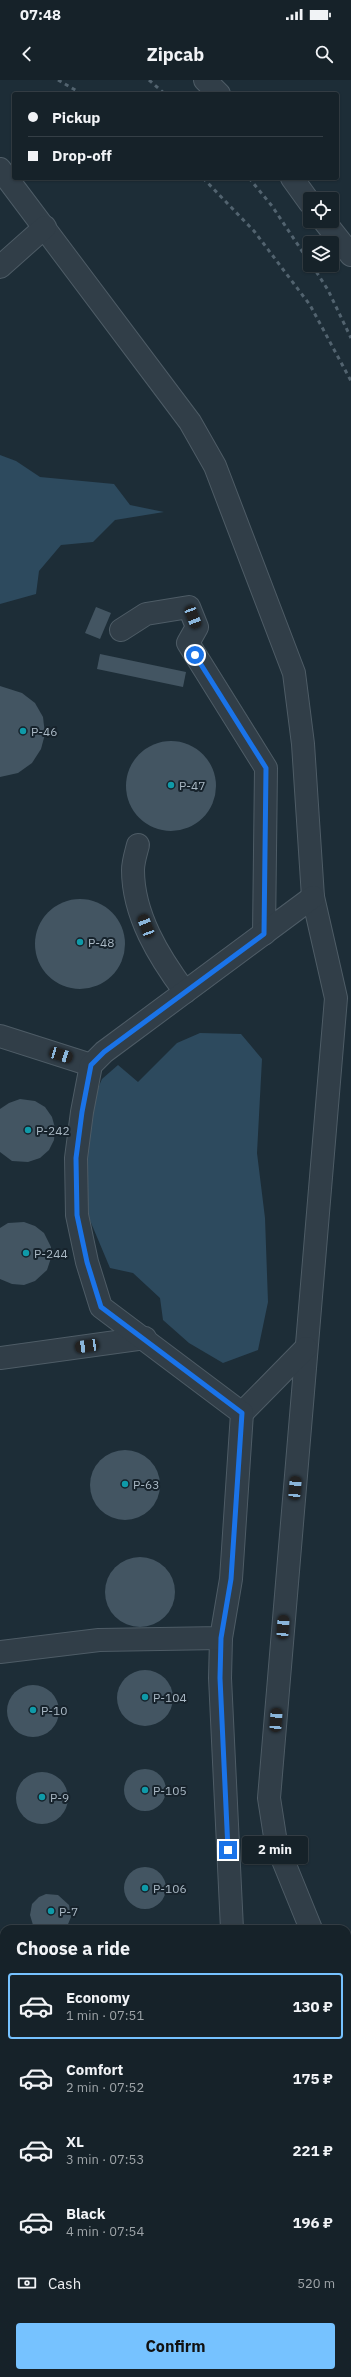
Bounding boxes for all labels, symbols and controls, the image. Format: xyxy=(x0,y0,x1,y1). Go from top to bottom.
text: 07:48 xyxy=(20,5,61,24)
icon: back xyxy=(16,43,38,65)
text: Zipcab xyxy=(147,43,204,66)
icon: search xyxy=(313,43,335,65)
text: Pickup xyxy=(52,108,100,127)
text: Drop-off xyxy=(52,146,112,165)
map controls xyxy=(303,192,339,272)
button: locate xyxy=(303,192,339,228)
button: layers xyxy=(303,236,339,272)
car xyxy=(183,604,203,630)
route start xyxy=(186,646,204,664)
place label: Р-46 xyxy=(31,724,57,739)
marker: Р-46 xyxy=(18,726,28,736)
place label: Р-47 xyxy=(179,778,205,793)
marker: Р-47 xyxy=(166,780,176,790)
car xyxy=(136,913,156,939)
place label: Р-48 xyxy=(88,935,114,950)
marker: Р-48 xyxy=(75,937,85,947)
car xyxy=(48,1046,74,1064)
place label: Р-242 xyxy=(36,1123,70,1138)
marker: Р-242 xyxy=(23,1125,33,1135)
place label: Р-244 xyxy=(34,1246,68,1261)
marker: Р-244 xyxy=(21,1248,31,1258)
car xyxy=(74,1338,100,1354)
car xyxy=(288,1476,302,1500)
place label: Р-63 xyxy=(133,1477,159,1492)
marker: Р-63 xyxy=(120,1479,130,1489)
car xyxy=(276,1615,290,1639)
place label: Р-104 xyxy=(153,1690,187,1705)
marker: Р-104 xyxy=(140,1692,150,1702)
place label: Р-10 xyxy=(41,1703,67,1718)
marker: Р-10 xyxy=(28,1705,38,1715)
car xyxy=(269,1708,283,1732)
place label: Р-105 xyxy=(153,1783,187,1798)
marker: Р-105 xyxy=(140,1785,150,1795)
place label: Р-9 xyxy=(50,1790,69,1805)
marker: Р-9 xyxy=(37,1792,47,1802)
callout: 2 min xyxy=(242,1836,308,1864)
route end xyxy=(219,1841,237,1859)
text: 2 min xyxy=(258,1841,292,1858)
place label: Р-106 xyxy=(153,1881,187,1896)
marker: Р-106 xyxy=(140,1883,150,1893)
place label: Р-7 xyxy=(59,1904,78,1919)
marker: Р-7 xyxy=(46,1906,56,1916)
text: Choose a ride xyxy=(16,1937,130,1960)
icon: car xyxy=(18,1988,54,2024)
text: Economy xyxy=(66,1988,130,2007)
text: 130 ₽ xyxy=(293,1997,333,2016)
text: 1 min · 07:51 xyxy=(66,2007,144,2024)
icon: car xyxy=(18,2060,54,2096)
text: Comfort xyxy=(66,2060,123,2079)
text: 175 ₽ xyxy=(293,2069,333,2088)
text: 2 min · 07:52 xyxy=(66,2079,144,2096)
icon: car xyxy=(18,2132,54,2168)
text: XL xyxy=(66,2132,84,2151)
text: 221 ₽ xyxy=(293,2141,333,2160)
text: 3 min · 07:53 xyxy=(66,2151,144,2168)
icon: car xyxy=(18,2204,54,2240)
text: Black xyxy=(66,2204,106,2223)
text: 196 ₽ xyxy=(293,2213,333,2232)
text: 4 min · 07:54 xyxy=(66,2223,144,2240)
icon: cash xyxy=(16,2272,38,2294)
text: Cash xyxy=(48,2274,81,2293)
text: 520 m xyxy=(297,2275,335,2292)
button: Confirm xyxy=(16,2323,335,2369)

